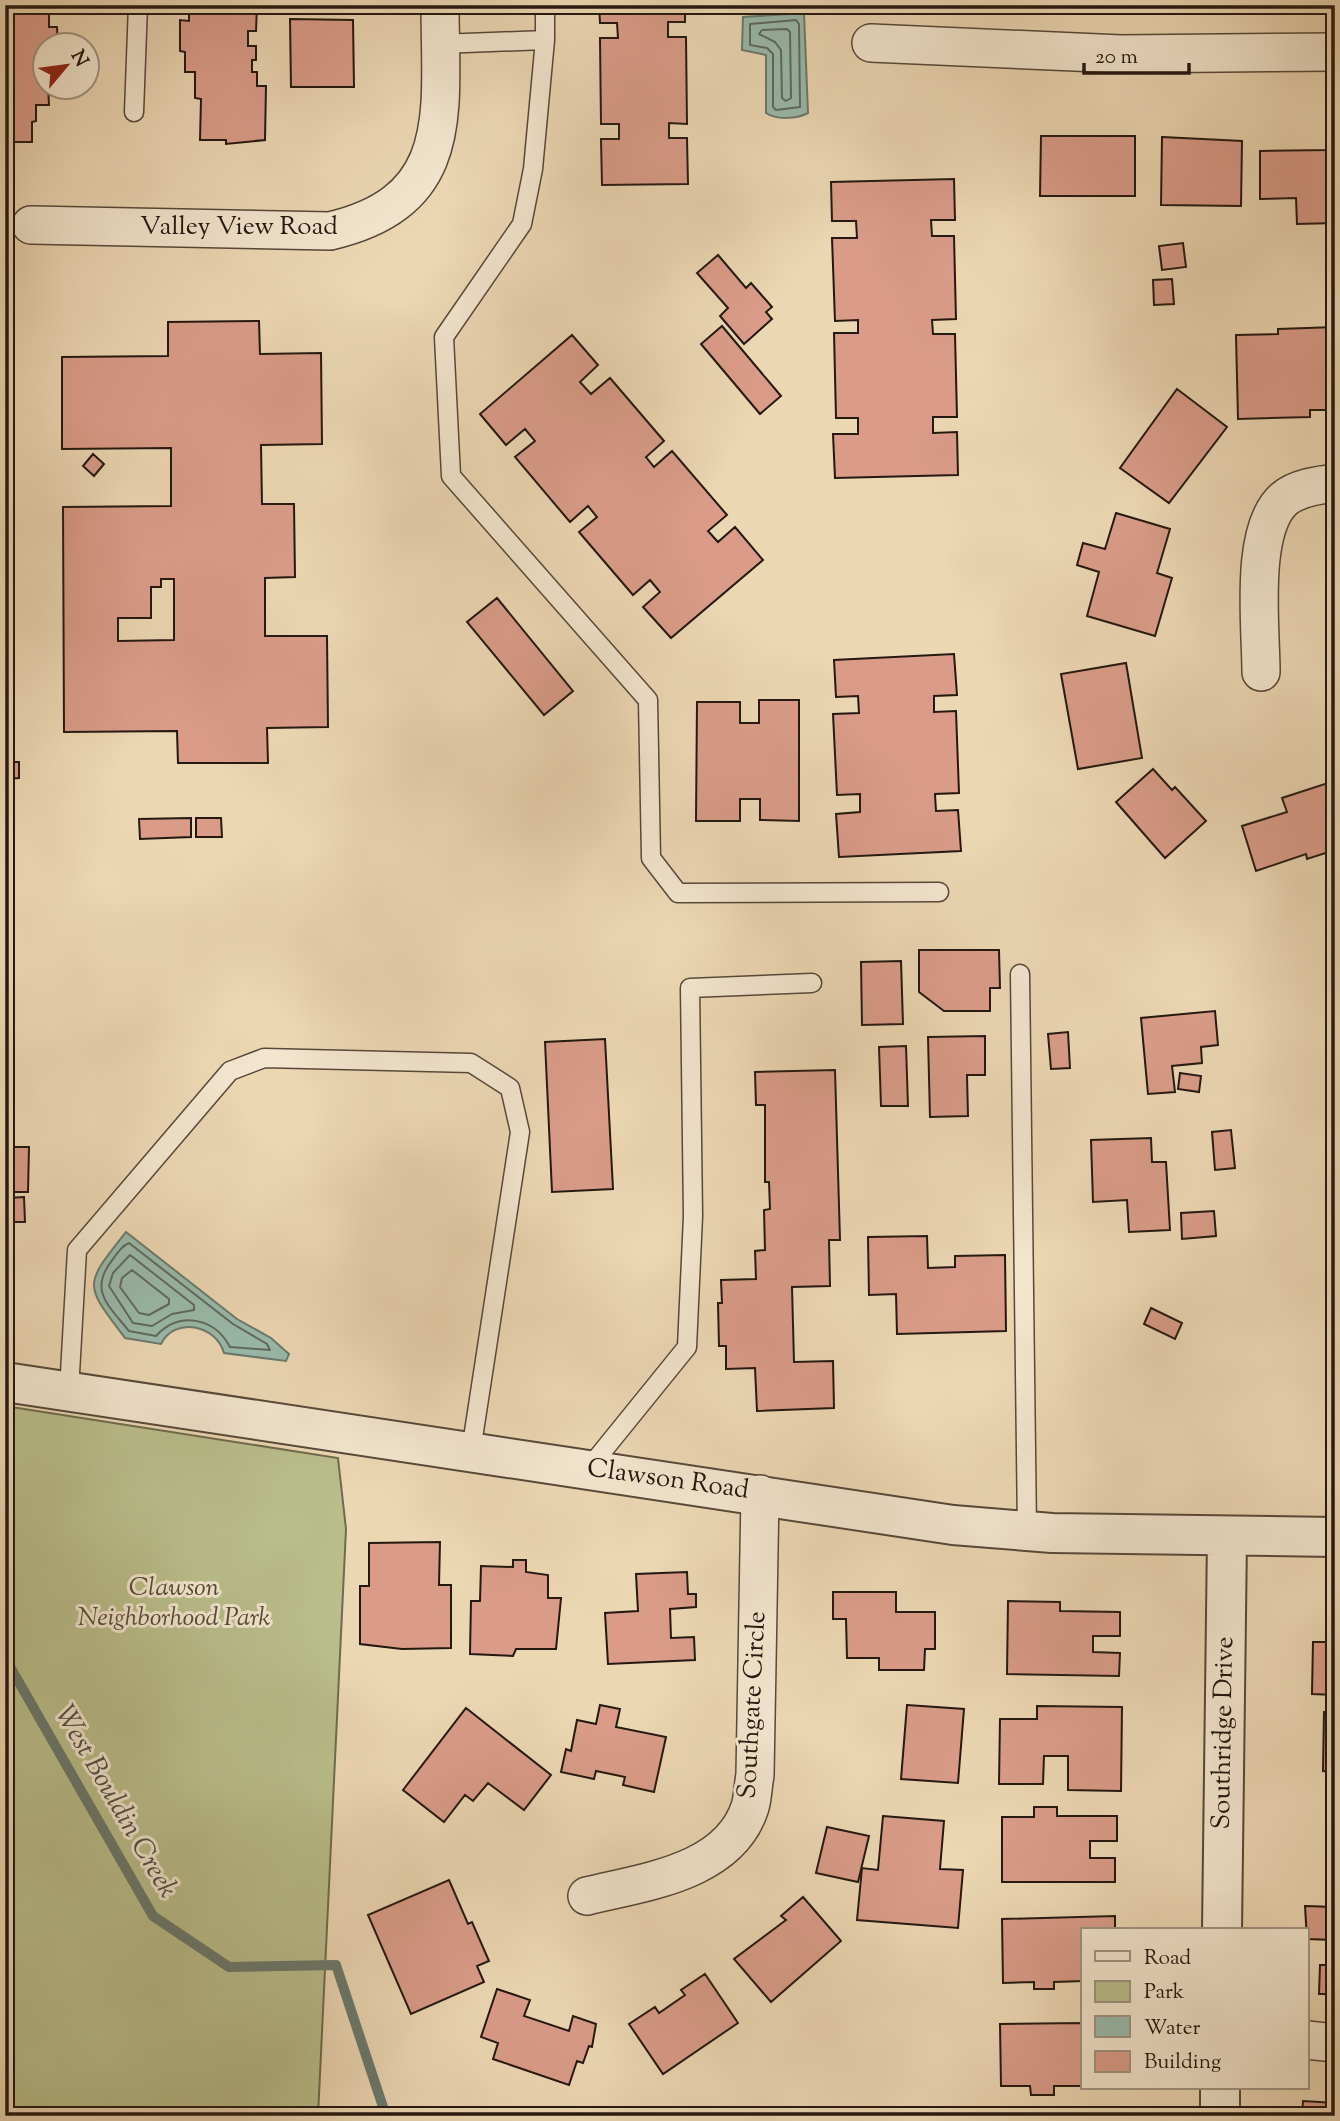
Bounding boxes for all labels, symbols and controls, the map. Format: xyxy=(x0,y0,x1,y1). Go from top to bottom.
north arrow xyxy=(32,32,102,102)
scale bar xyxy=(1084,32,1190,76)
text: 20 m xyxy=(1095,43,1138,73)
text: N xyxy=(63,46,94,72)
street label: Valley View Road xyxy=(140,209,338,246)
street label: Clawson Road xyxy=(585,1450,752,1510)
park label: Clawson Neighborhood Park xyxy=(78,1570,271,1637)
street label: Southgate Circle xyxy=(730,1610,776,1800)
street label: Southridge Drive xyxy=(1204,1636,1244,1830)
water label: West Bouldin Creek xyxy=(43,1698,187,1906)
legend xyxy=(1081,1928,1308,2090)
text: Road xyxy=(1144,1944,1191,1974)
text: Park xyxy=(1144,1978,1185,2008)
text: Water xyxy=(1144,2014,1201,2044)
text: Building xyxy=(1144,2048,1221,2078)

